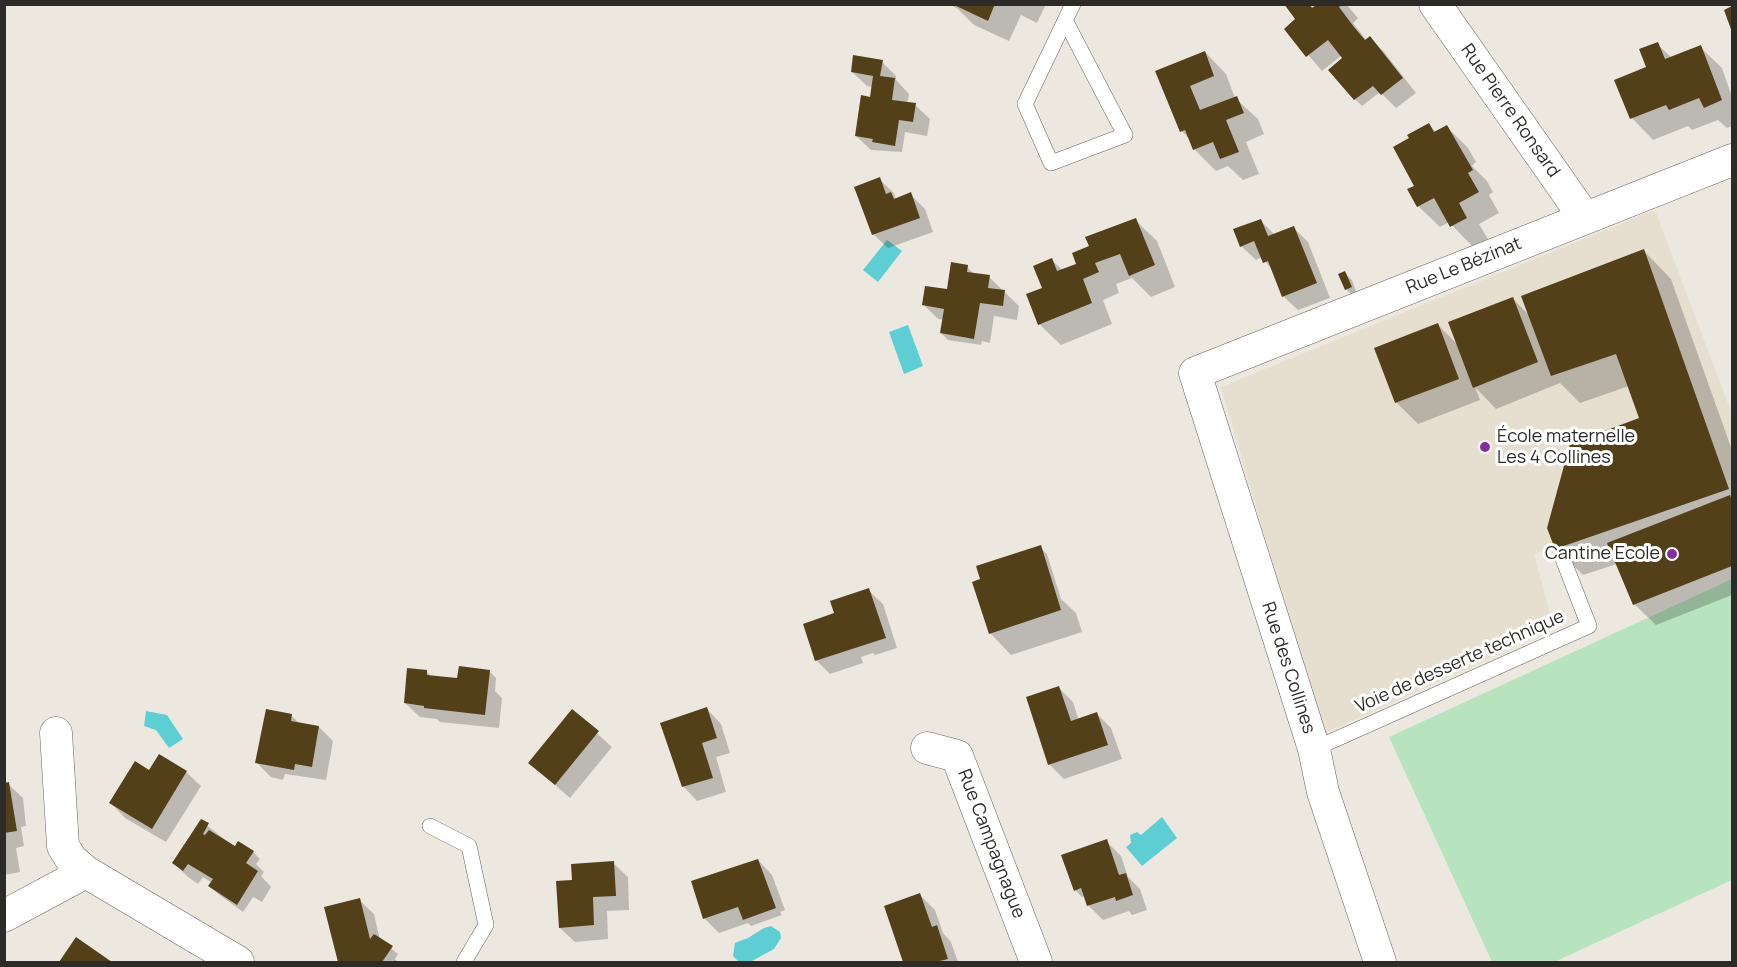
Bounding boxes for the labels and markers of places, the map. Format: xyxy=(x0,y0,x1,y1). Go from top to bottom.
place label: École maternelle Les 4 Collines xyxy=(1497,426,1635,468)
marker: École maternelle Les 4 Collines xyxy=(1478,440,1492,454)
place label: Cantine Ecole xyxy=(1545,543,1660,565)
marker: Cantine Ecole xyxy=(1665,547,1679,561)

